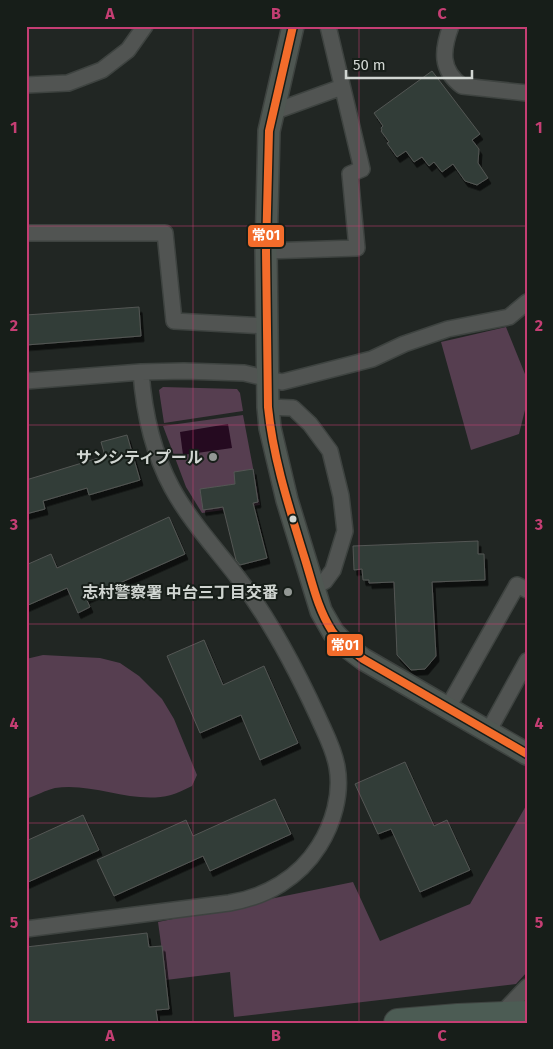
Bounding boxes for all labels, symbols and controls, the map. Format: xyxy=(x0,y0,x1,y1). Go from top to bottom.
text: A xyxy=(104,4,115,23)
text: B xyxy=(271,4,281,23)
text: C xyxy=(437,4,447,23)
scale bar xyxy=(346,48,472,80)
text: 50 m xyxy=(353,56,386,74)
text: 1 xyxy=(10,118,18,137)
text: 1 xyxy=(535,118,543,137)
line badge: 常01 xyxy=(247,224,285,248)
text: 常01 xyxy=(252,227,280,244)
text: 2 xyxy=(10,316,18,335)
text: 2 xyxy=(535,316,543,335)
place label: サンシティプール xyxy=(76,448,203,467)
marker: サンシティプール xyxy=(207,451,219,463)
unlabelled marker xyxy=(288,514,298,524)
text: 3 xyxy=(9,515,18,534)
text: 3 xyxy=(534,515,543,534)
place label: 志村警察署 中台三丁目交番 xyxy=(82,583,278,602)
marker: 志村警察署 中台三丁目交番 xyxy=(282,586,294,598)
line badge: 常01 xyxy=(326,633,364,657)
text: 常01 xyxy=(331,637,359,654)
text: 4 xyxy=(9,714,19,733)
text: 4 xyxy=(534,714,544,733)
text: 5 xyxy=(10,913,19,932)
text: 5 xyxy=(535,913,544,932)
text: A xyxy=(104,1026,115,1045)
text: B xyxy=(271,1026,281,1045)
text: C xyxy=(437,1026,447,1045)

